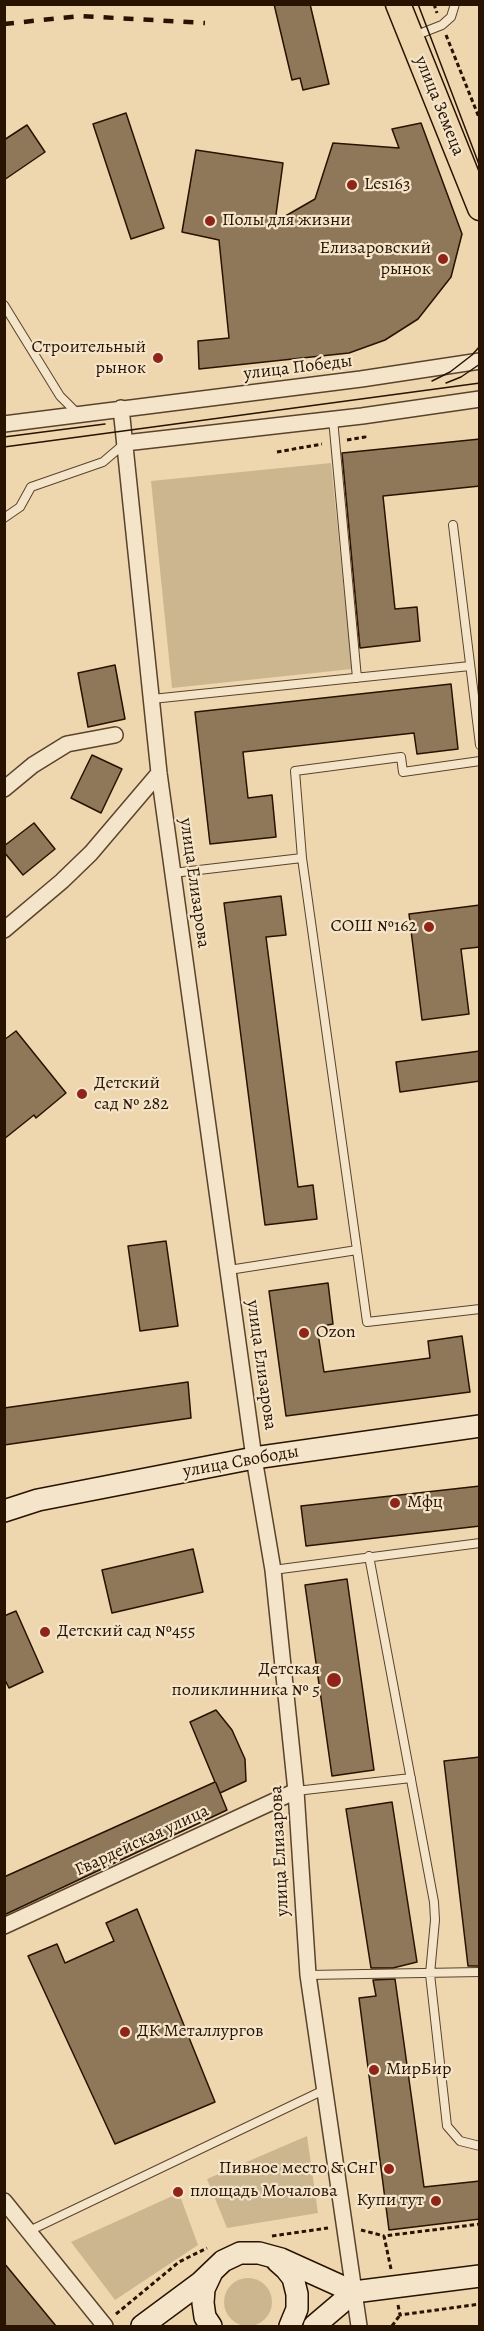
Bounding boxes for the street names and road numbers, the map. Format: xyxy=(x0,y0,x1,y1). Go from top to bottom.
street label: улица Земеца xyxy=(409,53,469,159)
street label: улица Победы xyxy=(242,351,354,385)
street label: улица Елизарова xyxy=(174,817,214,949)
street label: улица Елизарова xyxy=(241,1299,281,1431)
street label: улица Свободы xyxy=(181,1441,301,1483)
street label: улица Елизарова xyxy=(266,1785,294,1917)
street label: Гвардейская улица xyxy=(72,1800,212,1882)

